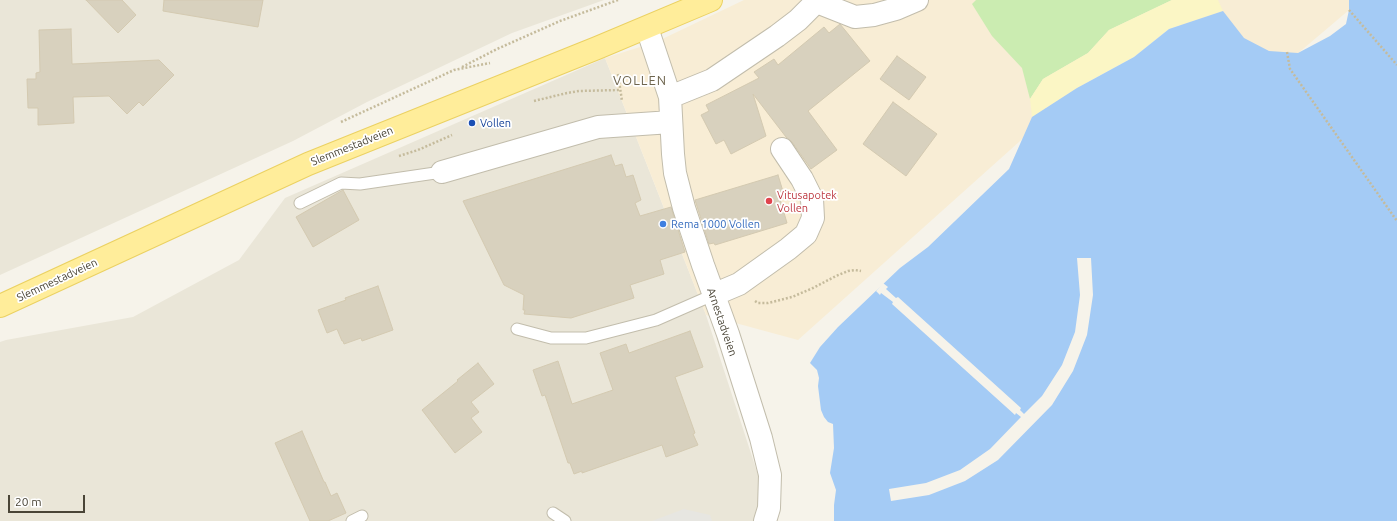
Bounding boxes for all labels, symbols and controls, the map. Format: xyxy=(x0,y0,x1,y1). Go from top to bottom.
district label: VOLLEN xyxy=(613,73,667,89)
place label: Vollen xyxy=(480,116,511,130)
marker: Vollen xyxy=(467,118,477,128)
street label: Slemmestadveien xyxy=(309,124,395,168)
place label: Vitusapotek Vollen xyxy=(777,188,837,214)
marker: Vitusapotek Vollen xyxy=(764,196,774,206)
place label: Rema 1000 Vollen xyxy=(671,217,760,231)
marker: Rema 1000 Vollen xyxy=(658,219,668,229)
street label: Slemmestadveien xyxy=(15,256,99,304)
street label: Arnestadveien xyxy=(704,286,740,358)
scale bar xyxy=(10,487,87,513)
text: 20 m xyxy=(15,495,42,508)

